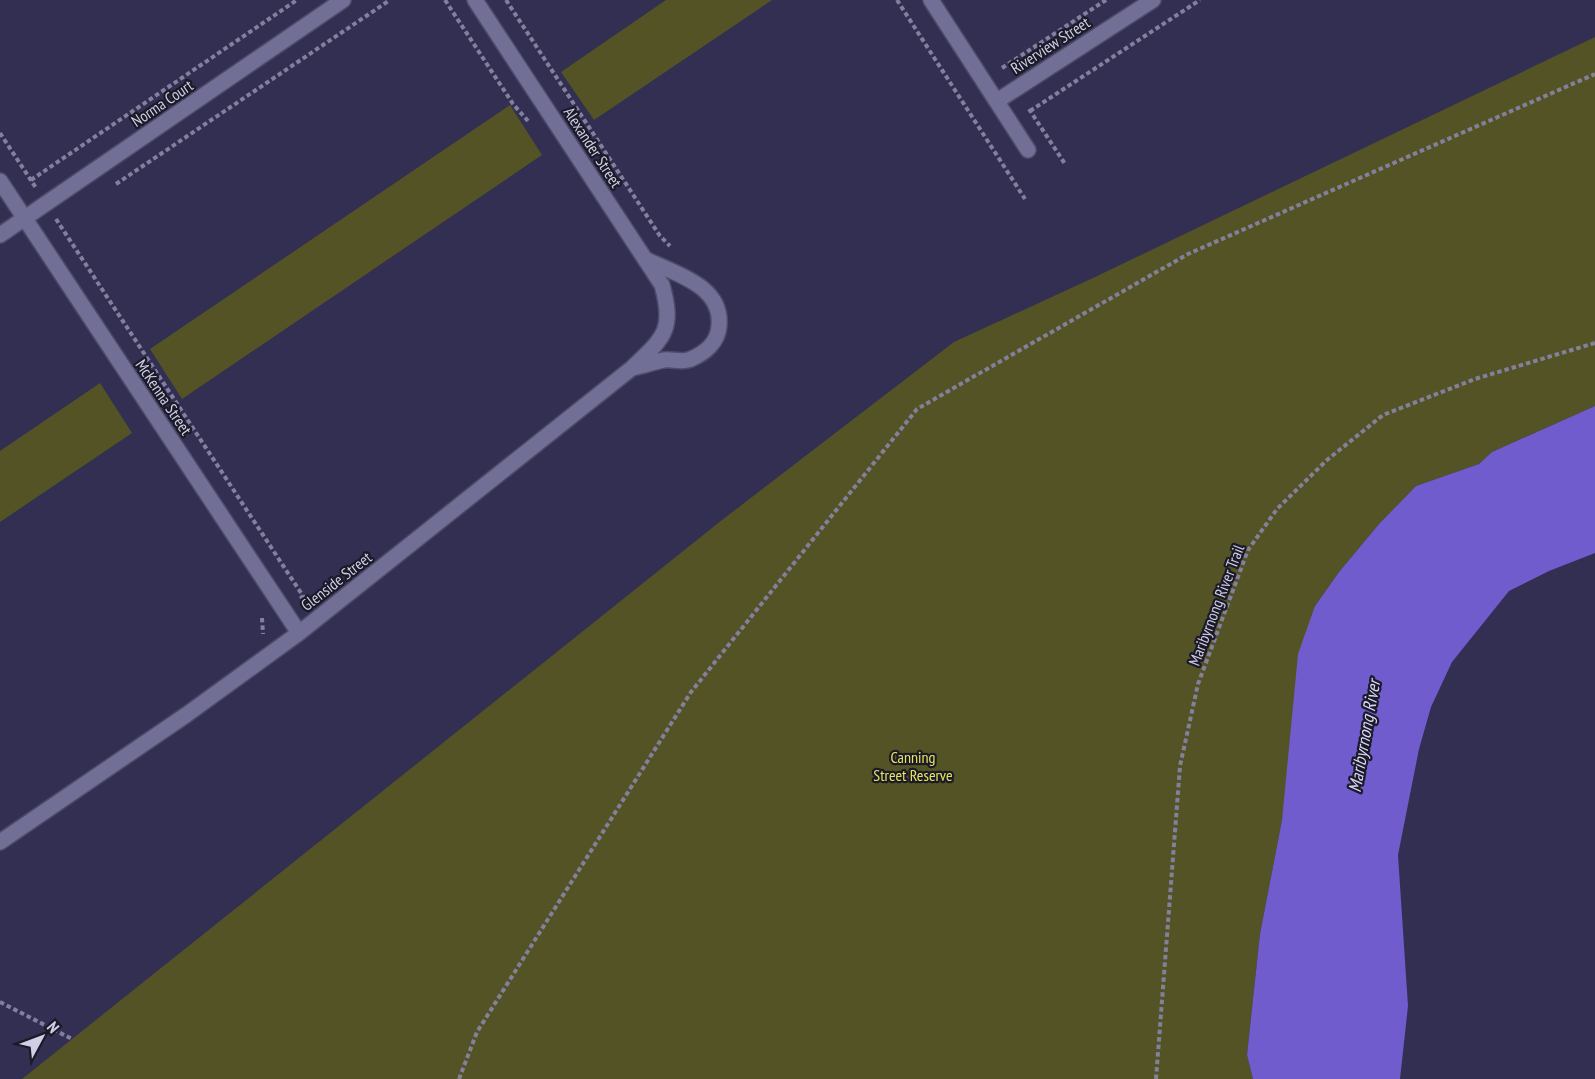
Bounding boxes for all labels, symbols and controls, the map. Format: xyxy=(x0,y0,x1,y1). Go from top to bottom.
street label: Riverview Street xyxy=(1007,12,1094,78)
street label: Norma Court xyxy=(127,75,197,131)
street label: Alexander Street xyxy=(560,103,627,192)
street label: McKenna Street xyxy=(131,355,197,439)
street label: Maribyrnong River Trail xyxy=(1184,541,1248,668)
street label: Glenside Street xyxy=(297,547,376,615)
water label: Maribyrnong River xyxy=(1343,675,1386,794)
park label: Canning Street Reserve xyxy=(873,747,953,785)
north arrow xyxy=(12,1007,72,1067)
text: N xyxy=(43,1017,64,1037)

